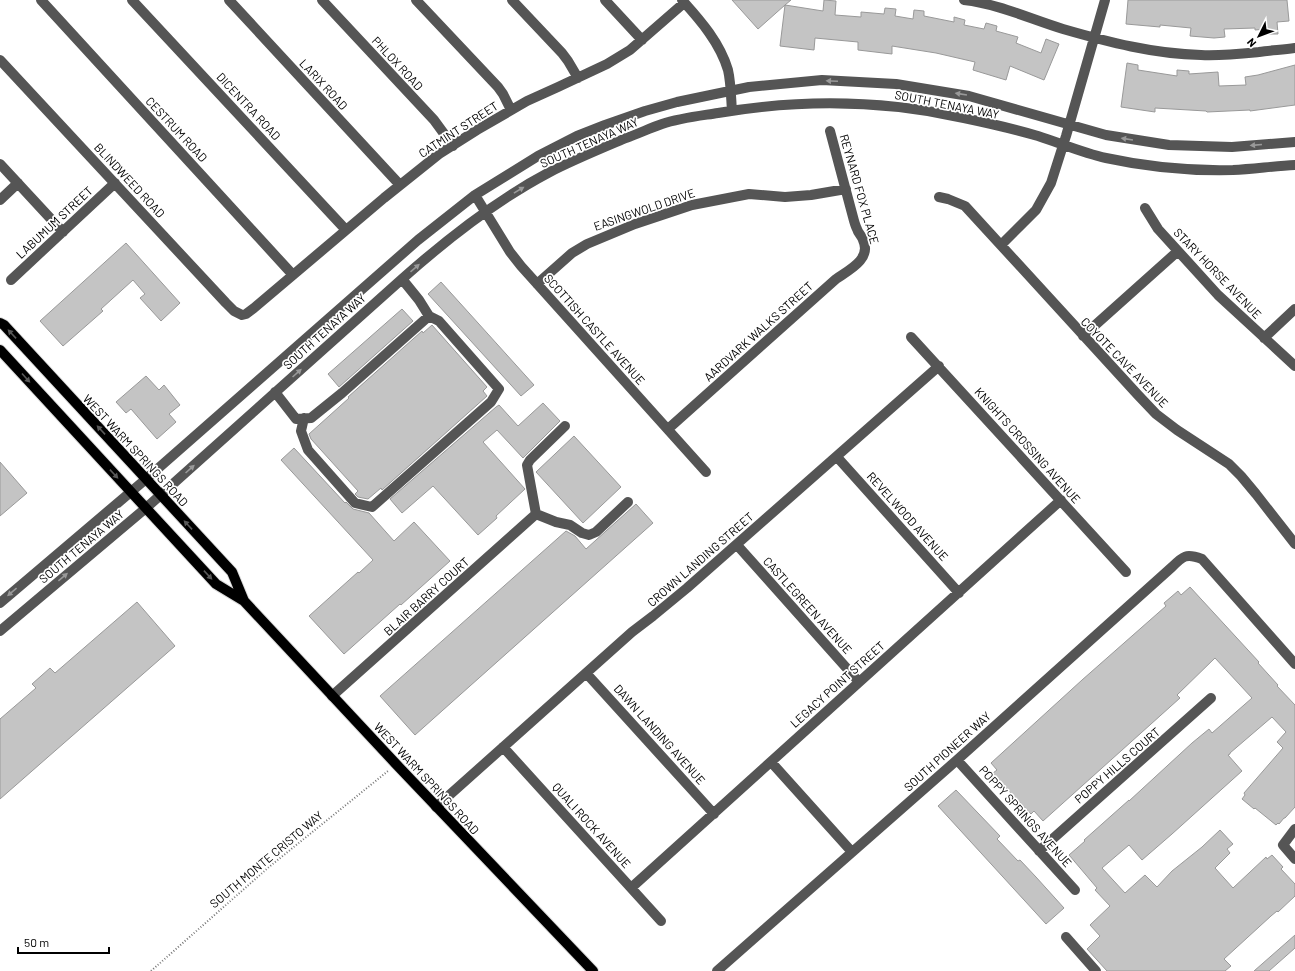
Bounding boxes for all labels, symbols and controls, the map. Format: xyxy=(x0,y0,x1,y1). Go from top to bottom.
north arrow xyxy=(1239,16,1279,56)
street label: PHLOX ROAD xyxy=(370,33,426,93)
text: N xyxy=(1244,36,1258,50)
street label: LARIX ROAD xyxy=(297,56,351,112)
street label: DICENTRA ROAD xyxy=(214,69,284,143)
one-way arrow xyxy=(826,77,838,84)
street label: SOUTH TENAYA WAY xyxy=(894,87,1001,121)
one-way arrow xyxy=(955,91,967,97)
street label: CESTRUM ROAD xyxy=(143,94,211,164)
street label: CATMINT STREET xyxy=(416,98,500,160)
street label: SOUTH TENAYA WAY xyxy=(538,114,640,170)
street label: REYNARD FOX PLACE xyxy=(838,132,882,246)
one-way arrow xyxy=(1121,136,1133,142)
street label: BLINDWEED ROAD xyxy=(92,140,168,220)
one-way arrow xyxy=(1250,142,1262,149)
street label: LABUMUM STREET xyxy=(13,183,95,261)
street label: EASINGWOLD DRIVE xyxy=(592,185,696,233)
one-way arrow xyxy=(513,187,525,194)
street label: STARY HORSE AVENUE xyxy=(1171,225,1265,321)
one-way arrow xyxy=(409,263,420,272)
street label: SCOTTISH CASTLE AVENUE xyxy=(542,271,648,387)
street label: AARDVARK WALKS STREET xyxy=(701,278,816,384)
street label: SOUTH TENAYA WAY xyxy=(280,290,368,372)
street label: COYOTE CAVE AVENUE xyxy=(1078,314,1172,410)
one-way arrow xyxy=(8,329,17,339)
one-way arrow xyxy=(292,368,302,377)
one-way arrow xyxy=(22,373,31,384)
street label: KNIGHTS CROSSING AVENUE xyxy=(972,384,1084,506)
street label: WEST WARM SPRINGS ROAD xyxy=(81,391,191,509)
one-way arrow xyxy=(96,425,105,435)
one-way arrow xyxy=(185,465,194,474)
one-way arrow xyxy=(109,469,119,479)
street label: REVELWOOD AVENUE xyxy=(865,469,951,563)
street label: SOUTH TENAYA WAY xyxy=(36,506,126,585)
street label: CROWN LANDING STREET xyxy=(644,509,756,609)
one-way arrow xyxy=(183,520,193,530)
street label: BLAIR BARRY COURT xyxy=(380,554,472,638)
street label: CASTLEGREEN AVENUE xyxy=(761,554,855,656)
one-way arrow xyxy=(203,570,213,580)
one-way arrow xyxy=(58,573,69,582)
one-way arrow xyxy=(7,588,18,597)
street label: LEGACY POINT STREET xyxy=(787,638,887,730)
street label: DAWN LANDING AVENUE xyxy=(611,681,709,787)
street label: SOUTH PIONEER WAY xyxy=(901,708,993,794)
street label: WEST WARM SPRINGS ROAD xyxy=(372,719,482,837)
street label: POPPY HILLS COURT xyxy=(1071,724,1163,806)
street label: POPPY SPRINGS AVENUE xyxy=(977,763,1075,869)
street label: QUALI ROCK AVENUE xyxy=(550,779,634,871)
street label: SOUTH MONTE CRISTO WAY xyxy=(207,807,326,910)
scale bar xyxy=(18,929,109,955)
text: 50 m xyxy=(24,935,49,949)

